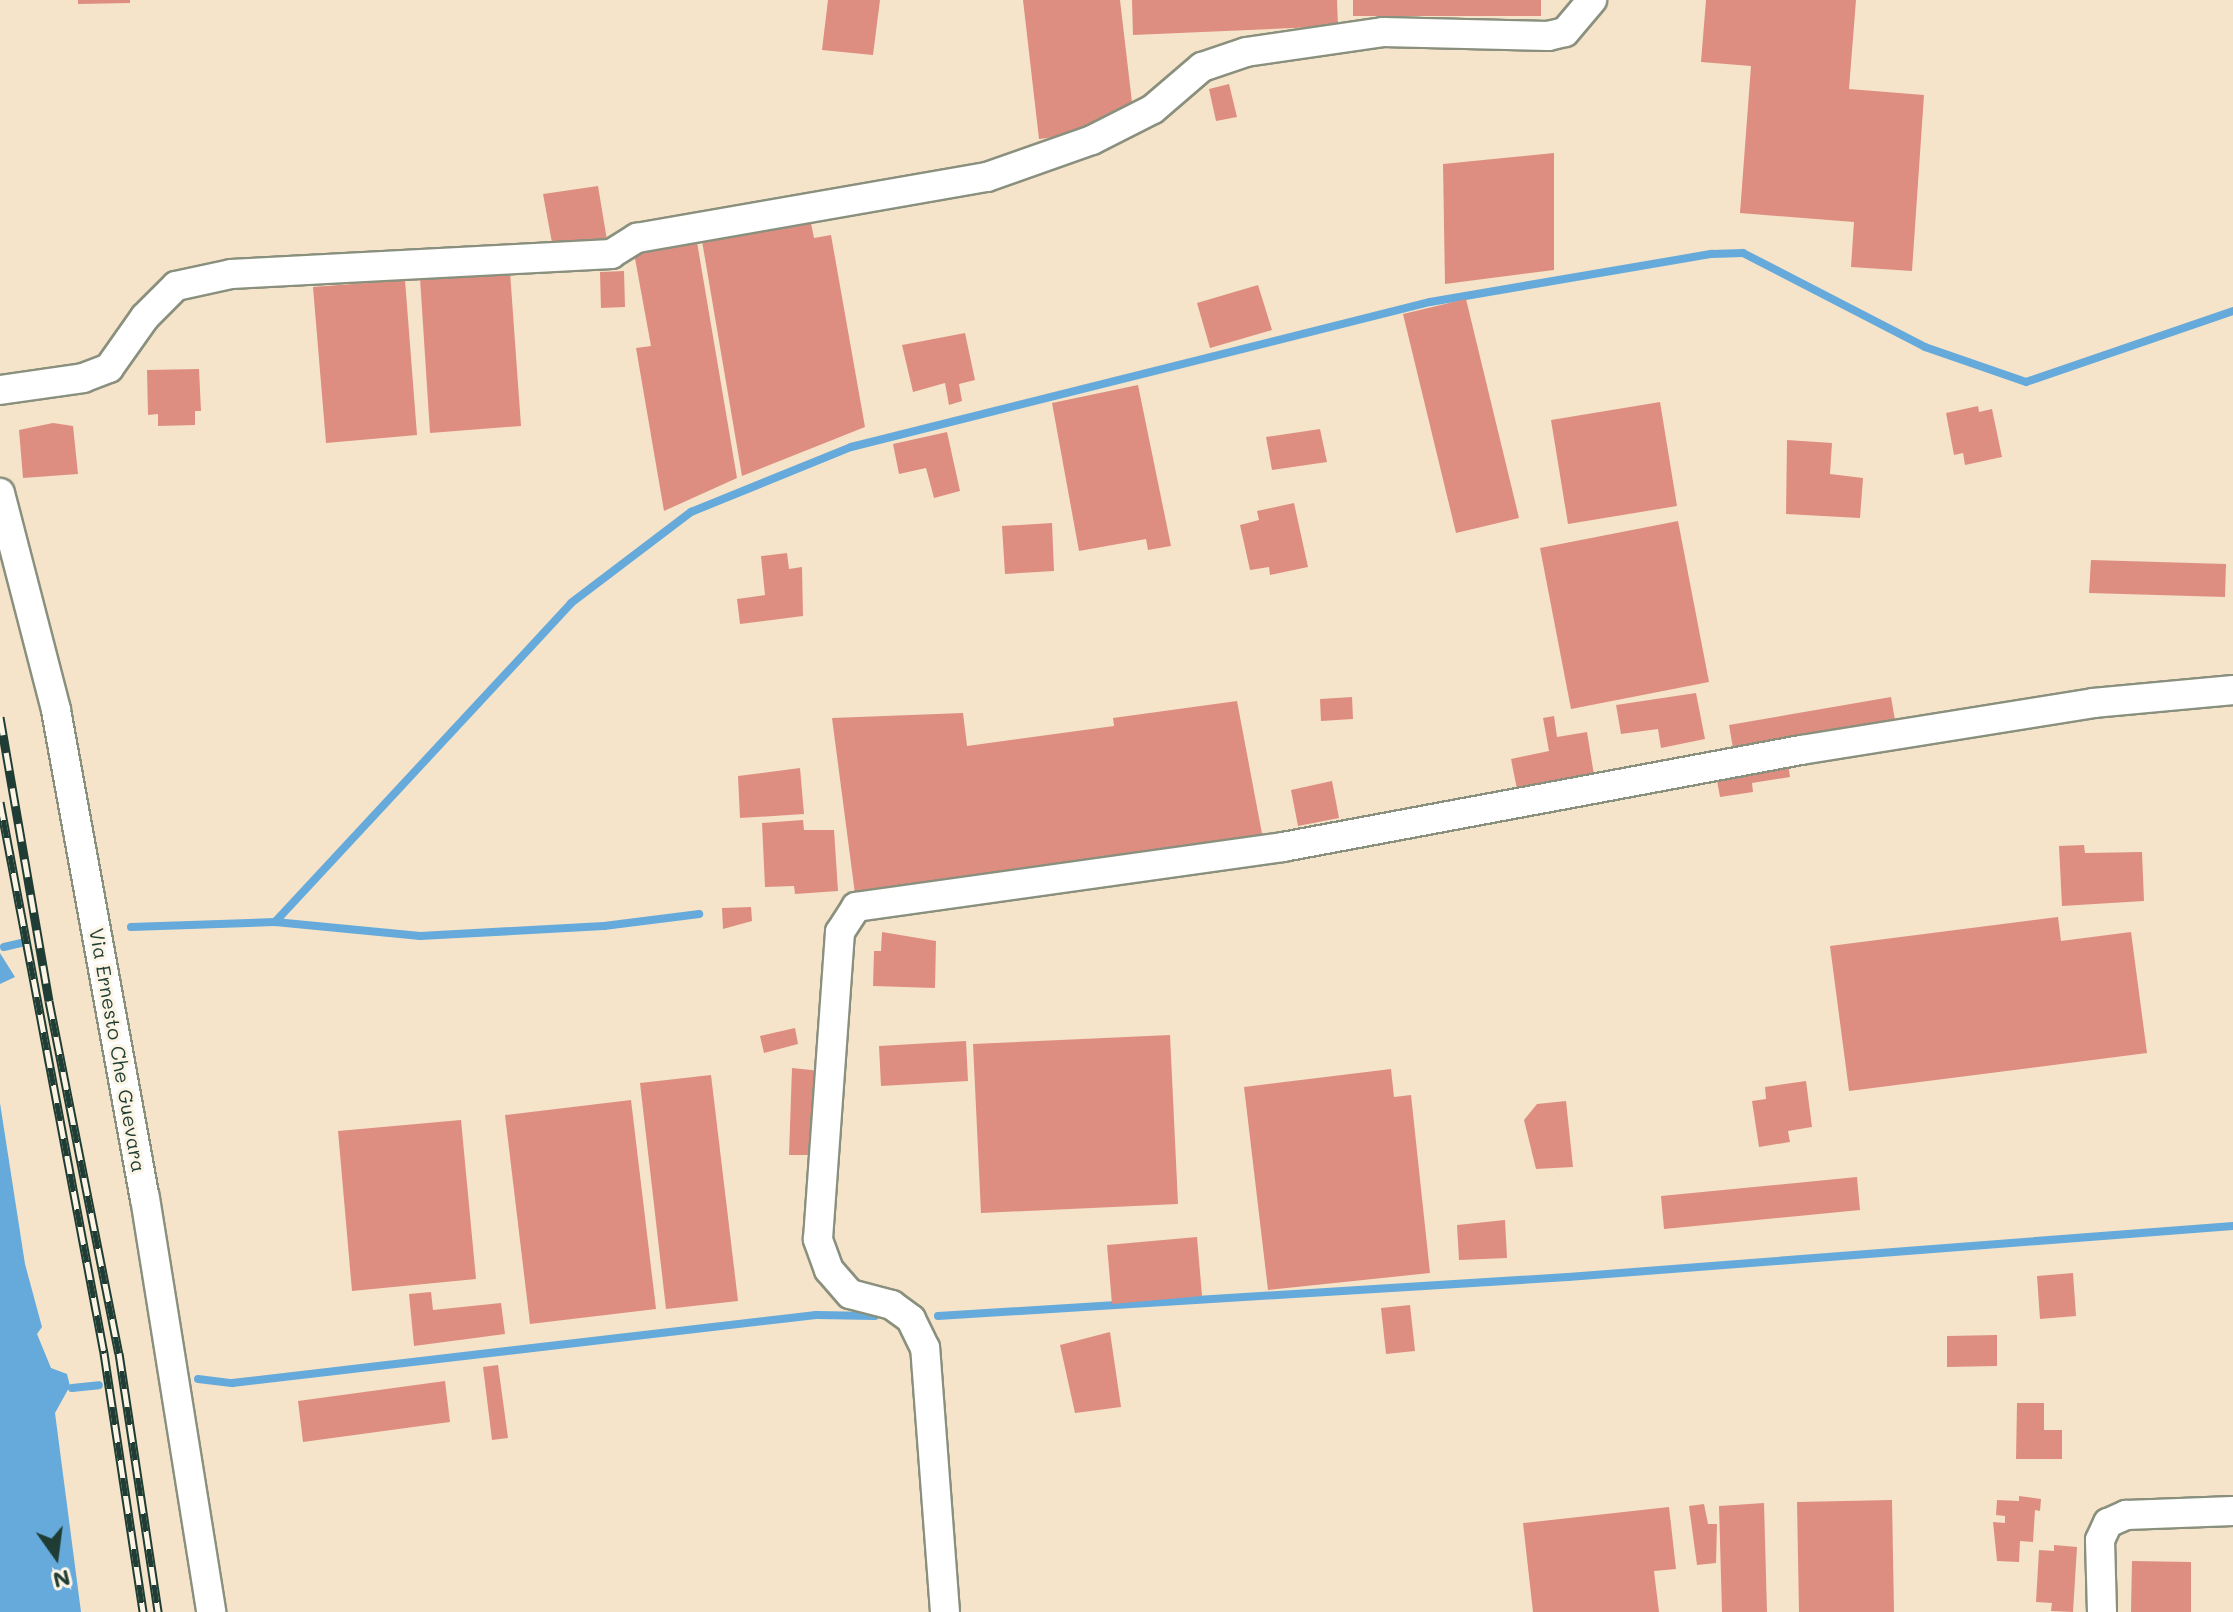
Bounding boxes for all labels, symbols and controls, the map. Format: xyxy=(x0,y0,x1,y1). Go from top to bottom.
street label: Via Ernesto Che Guevara xyxy=(85,926,151,1174)
north arrow xyxy=(16,1516,96,1596)
text: N xyxy=(50,1564,74,1596)

